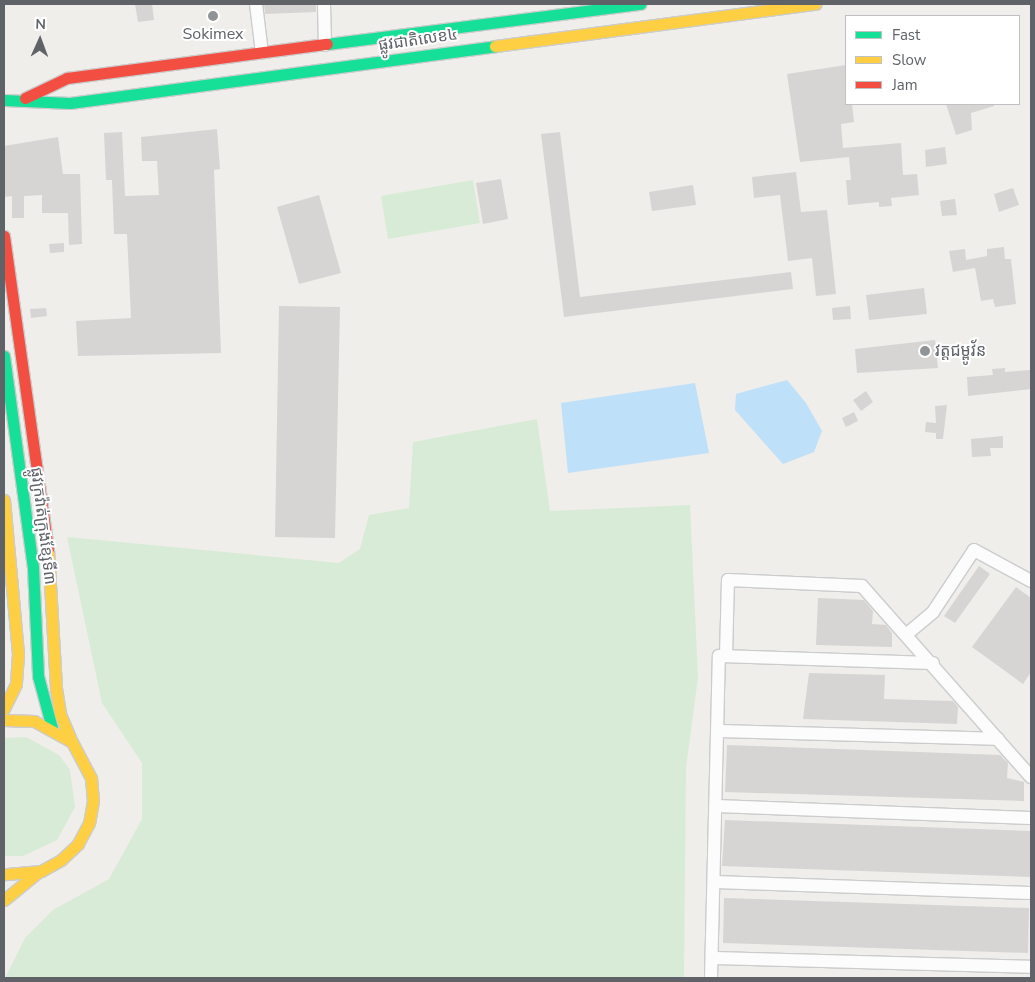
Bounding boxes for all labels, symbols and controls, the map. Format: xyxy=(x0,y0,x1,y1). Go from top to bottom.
marker: Sokimex xyxy=(207,10,219,22)
north arrow xyxy=(15,15,65,65)
text: N xyxy=(35,15,46,34)
legend xyxy=(845,15,1020,105)
place label: Sokimex xyxy=(183,24,243,44)
street label: ផ្លូវជាតិលេខ៤ xyxy=(377,25,459,55)
text: Fast xyxy=(892,25,920,45)
text: Slow xyxy=(892,50,926,70)
text: Jam xyxy=(892,75,918,95)
place label: វត្តជម្ពូវ័ន xyxy=(935,341,986,361)
marker: វត្តជម្ពូវ័ន xyxy=(919,345,931,357)
street label: ផ្លូវក្រវ៉ាត់ក្រុងខ្សែទី៣ xyxy=(26,466,60,586)

